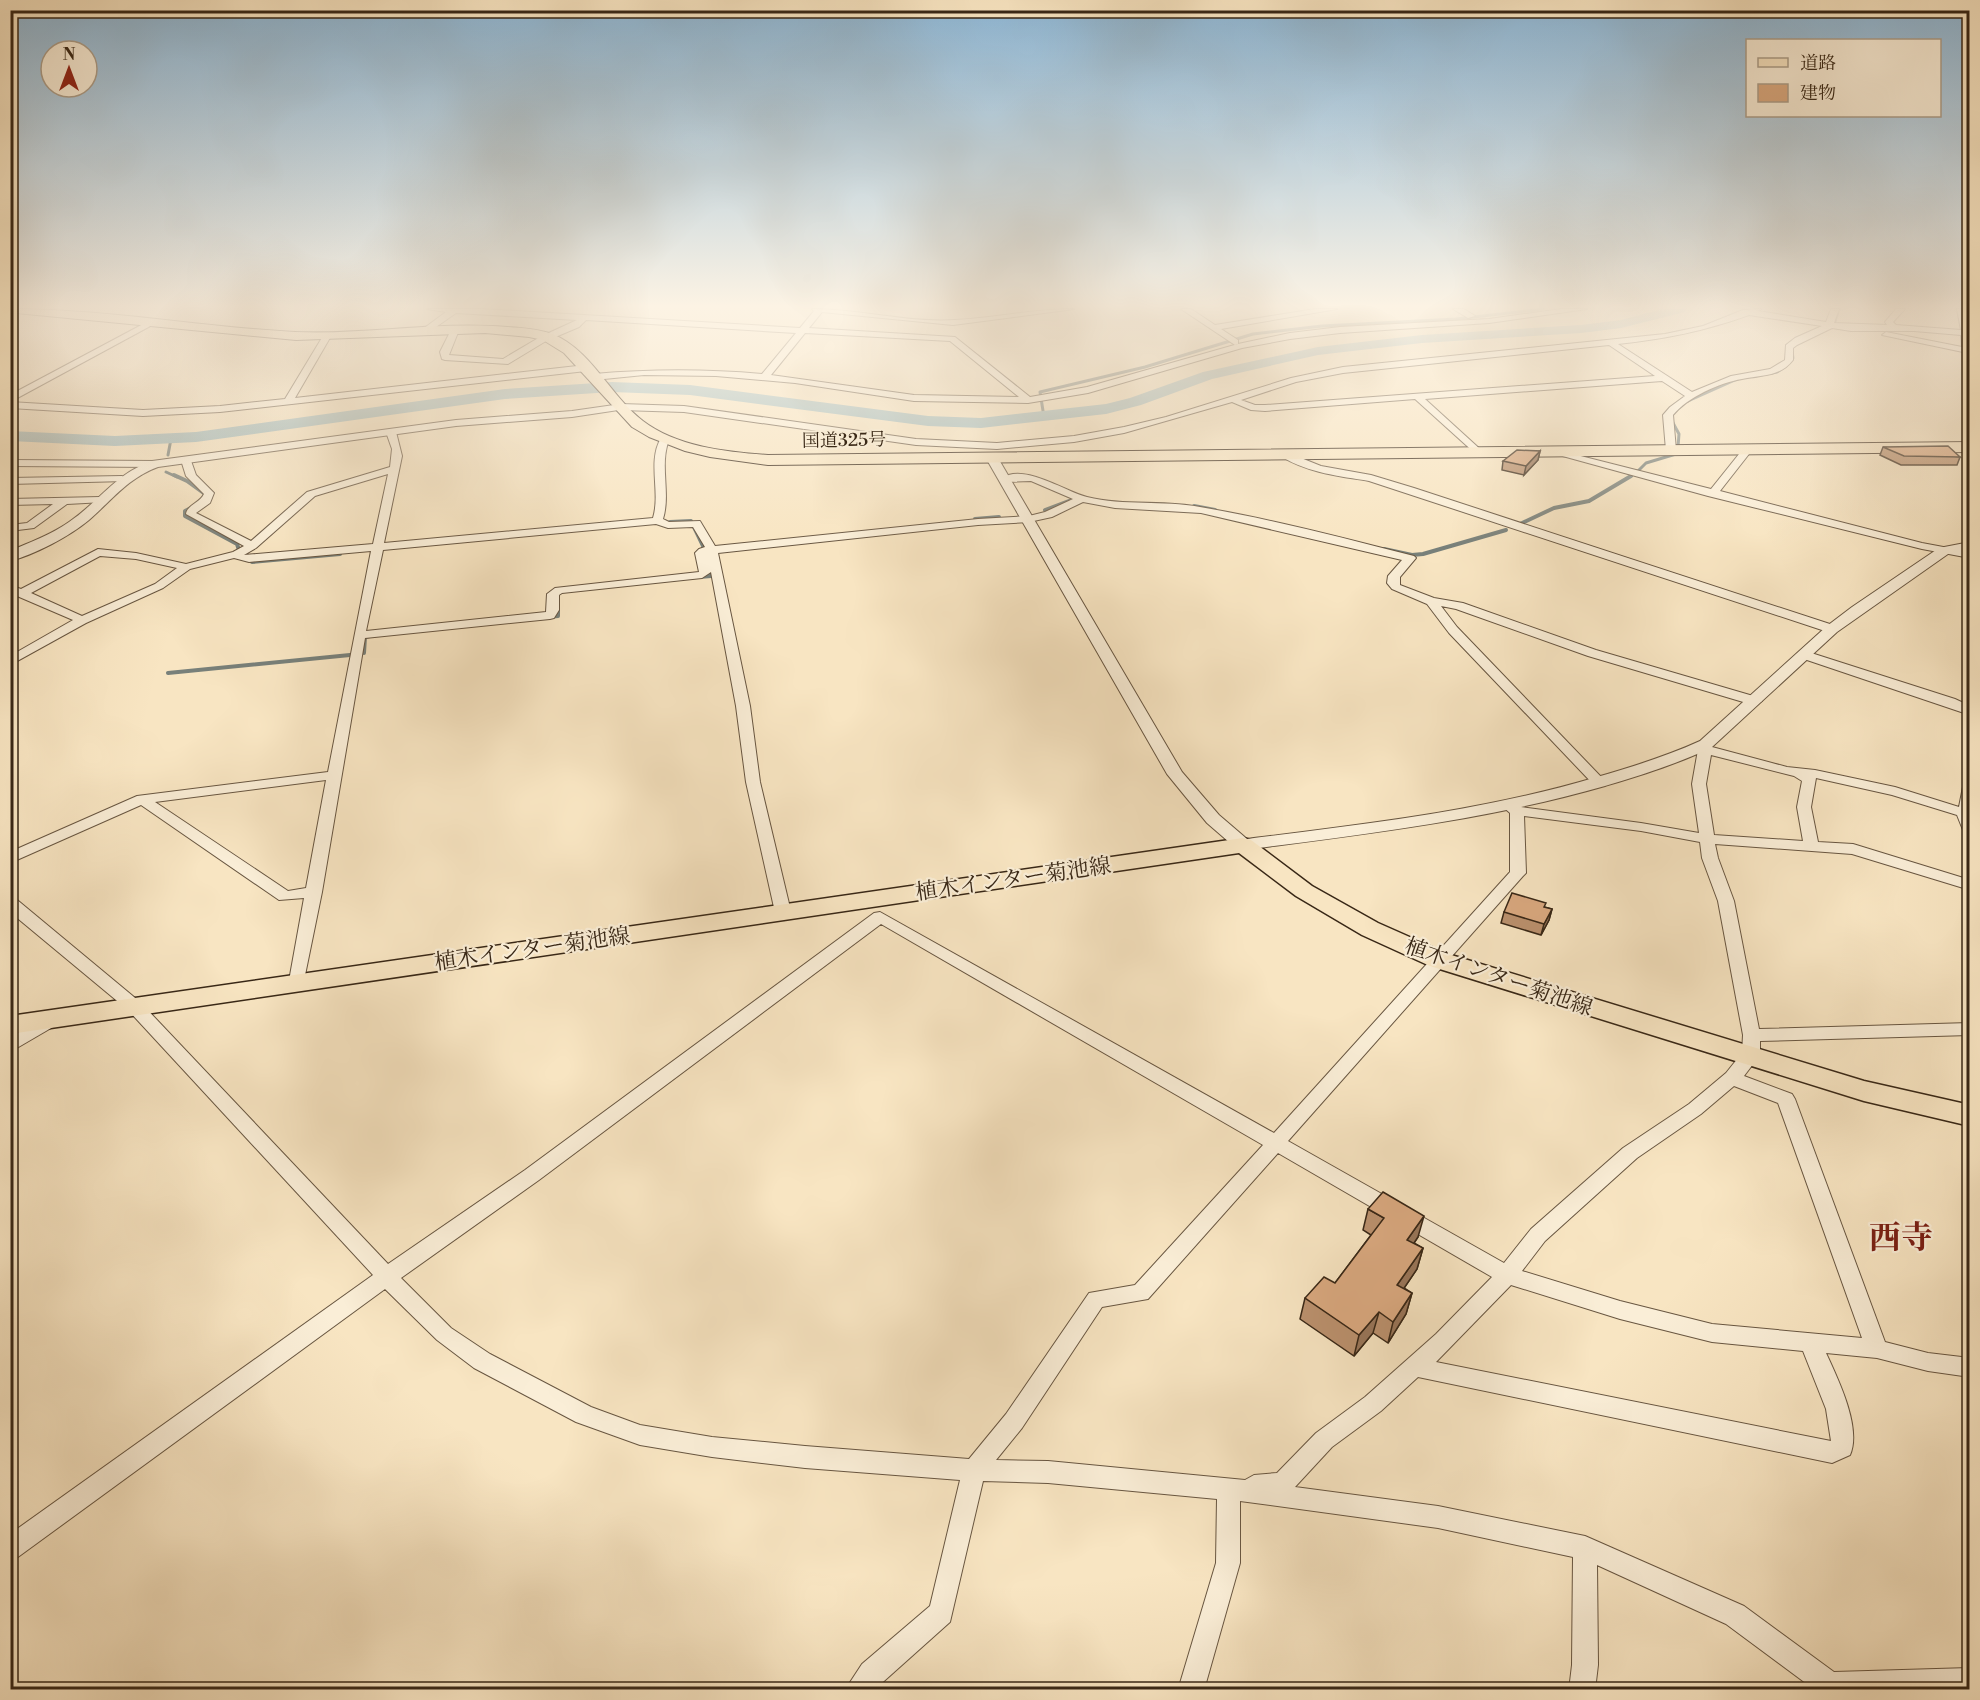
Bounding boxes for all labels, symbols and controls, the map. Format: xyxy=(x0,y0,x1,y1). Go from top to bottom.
north arrow xyxy=(39,39,99,99)
legend xyxy=(1746,39,1941,117)
text: N xyxy=(63,45,76,65)
text: 道路 xyxy=(1800,52,1836,75)
text: 建物 xyxy=(1800,82,1836,105)
street label: 国道325号 xyxy=(802,428,886,453)
street label: 植木インター菊池線 xyxy=(914,852,1113,907)
street label: 植木インター菊池線 xyxy=(433,922,632,977)
street label: 植木インター菊池線 xyxy=(1401,933,1596,1022)
district label: 西寺 xyxy=(1869,1218,1933,1258)

